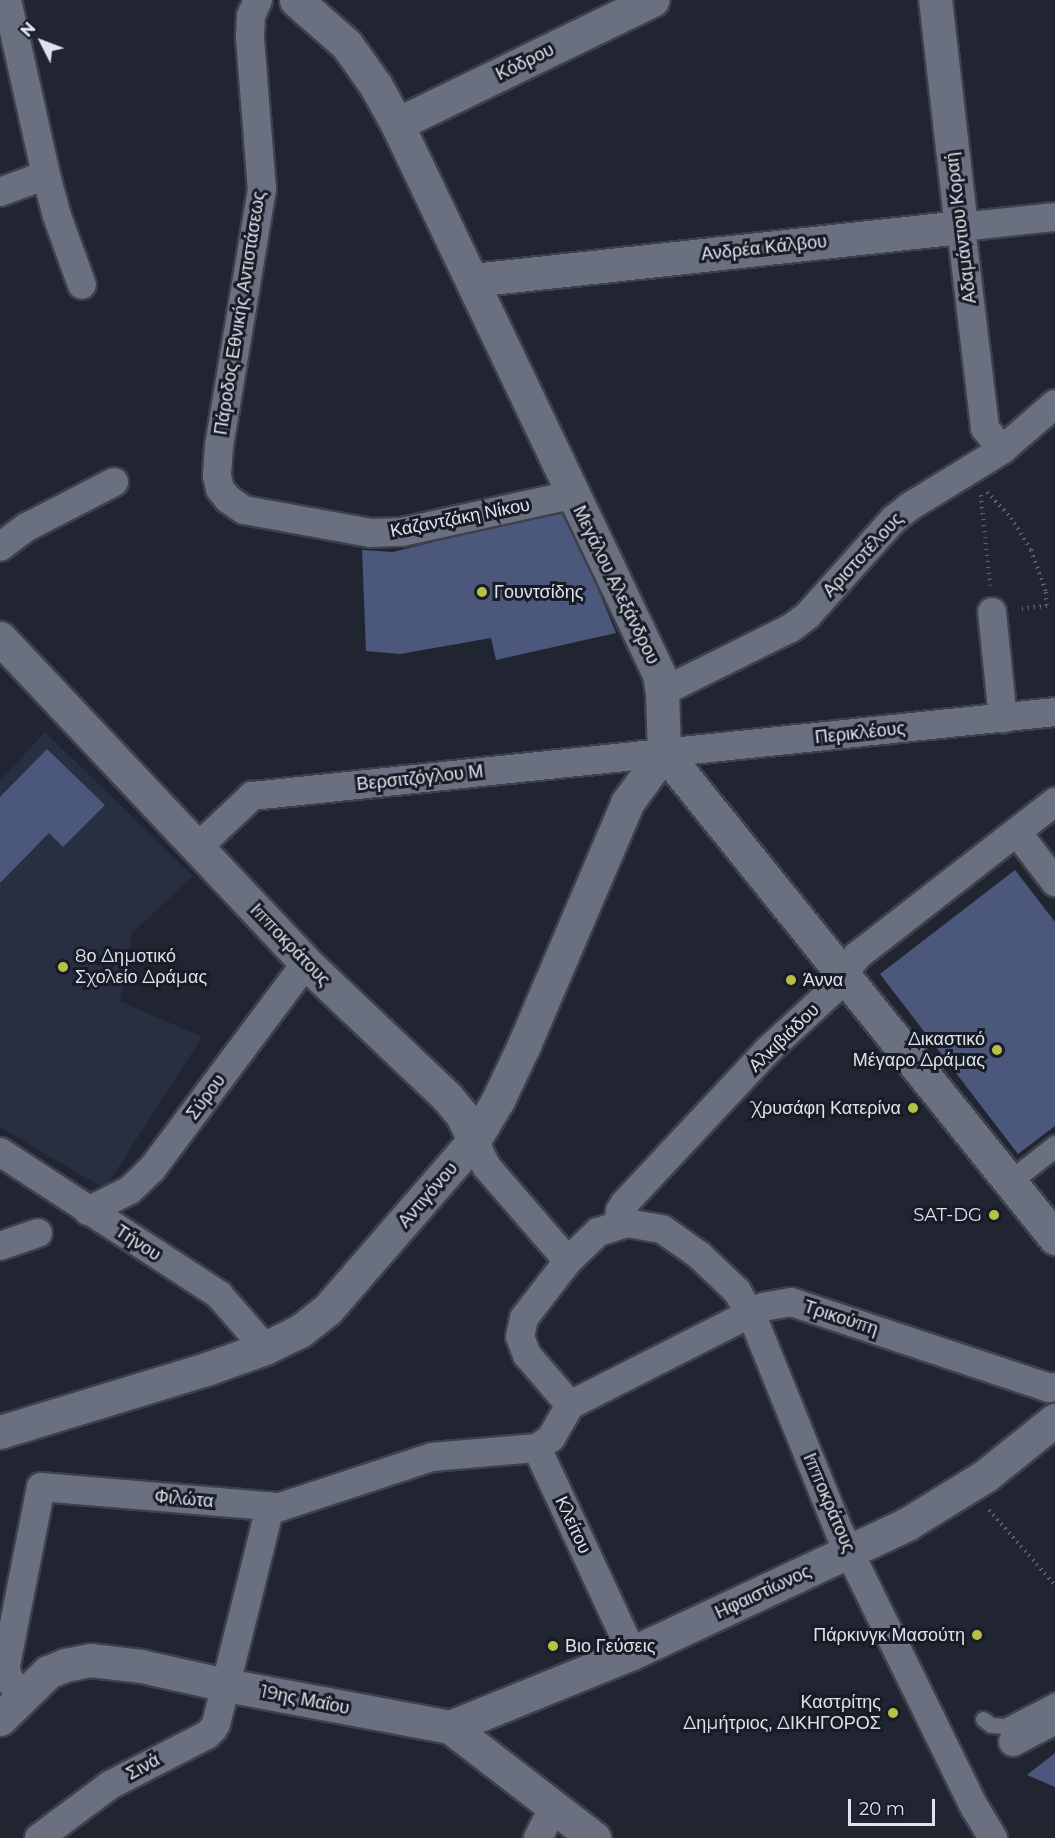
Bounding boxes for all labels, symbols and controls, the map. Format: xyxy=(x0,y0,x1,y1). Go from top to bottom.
north arrow xyxy=(12,12,72,72)
text: N xyxy=(17,18,40,41)
street label: Κόδρου xyxy=(492,39,558,85)
street label: Αδαμάντιου Κοραή xyxy=(941,151,981,305)
street label: Πάροδος Εθνικής Αντιστάσεως xyxy=(210,190,270,436)
street label: Ανδρέα Κάλβου xyxy=(700,231,828,265)
street label: Καζαντζάκη Νίκου xyxy=(388,494,532,542)
street label: Μεγάλου Αλεξάνδρου xyxy=(568,502,664,668)
street label: Αριστοτέλους xyxy=(818,508,908,602)
place label: Γουντσίδης xyxy=(494,581,583,603)
marker: Γουντσίδης xyxy=(475,585,489,599)
street label: Περικλέους xyxy=(814,718,906,748)
street label: Βερσιτζόγλου Μ xyxy=(356,761,484,795)
street label: Ιπποκράτους xyxy=(245,899,335,991)
place label: 8ο Δημοτικό Σχολείο Δράμας xyxy=(75,946,207,988)
marker: 8ο Δημοτικό Σχολείο Δράμας xyxy=(56,960,70,974)
place label: Άννα xyxy=(803,969,843,991)
marker: Άννα xyxy=(784,973,798,987)
street label: Αλκιβιάδου xyxy=(744,999,824,1077)
place label: Δικαστικό Μέγαρο Δράμας xyxy=(853,1029,985,1072)
marker: Δικαστικό Μέγαρο Δράμας xyxy=(990,1043,1004,1057)
street label: Σύρου xyxy=(182,1070,230,1124)
place label: Χρυσάφη Κατερίνα xyxy=(752,1097,901,1119)
marker: Χρυσάφη Κατερίνα xyxy=(906,1101,920,1115)
street label: Αντιγόνου xyxy=(394,1158,462,1232)
place label: SAT-DG xyxy=(913,1204,982,1226)
marker: SAT-DG xyxy=(987,1208,1001,1222)
street label: Τήνου xyxy=(111,1220,165,1266)
street label: Τρικούπη xyxy=(801,1296,881,1340)
street label: Ιπποκράτους xyxy=(798,1450,860,1556)
street label: Φιλώτα xyxy=(154,1486,214,1512)
street label: Κλείτου xyxy=(550,1493,596,1557)
street label: Ηφαιστίωνος xyxy=(712,1560,814,1624)
place label: Πάρκινγκ Μασούτη xyxy=(813,1624,965,1646)
marker: Πάρκινγκ Μασούτη xyxy=(970,1628,984,1642)
place label: Βιο Γεύσεις xyxy=(565,1635,655,1657)
marker: Βιο Γεύσεις xyxy=(546,1639,560,1653)
street label: 19ης Μαΐου xyxy=(259,1681,351,1719)
place label: Καστρίτης Δημήτριος, ΔΙΚΗΓΟΡΟΣ xyxy=(683,1692,881,1734)
marker: Καστρίτης Δημήτριος, ΔΙΚΗΓΟΡΟΣ xyxy=(886,1706,900,1720)
street label: Σινά xyxy=(123,1749,163,1785)
scale bar xyxy=(851,1787,938,1825)
text: 20 m xyxy=(859,1798,905,1820)

